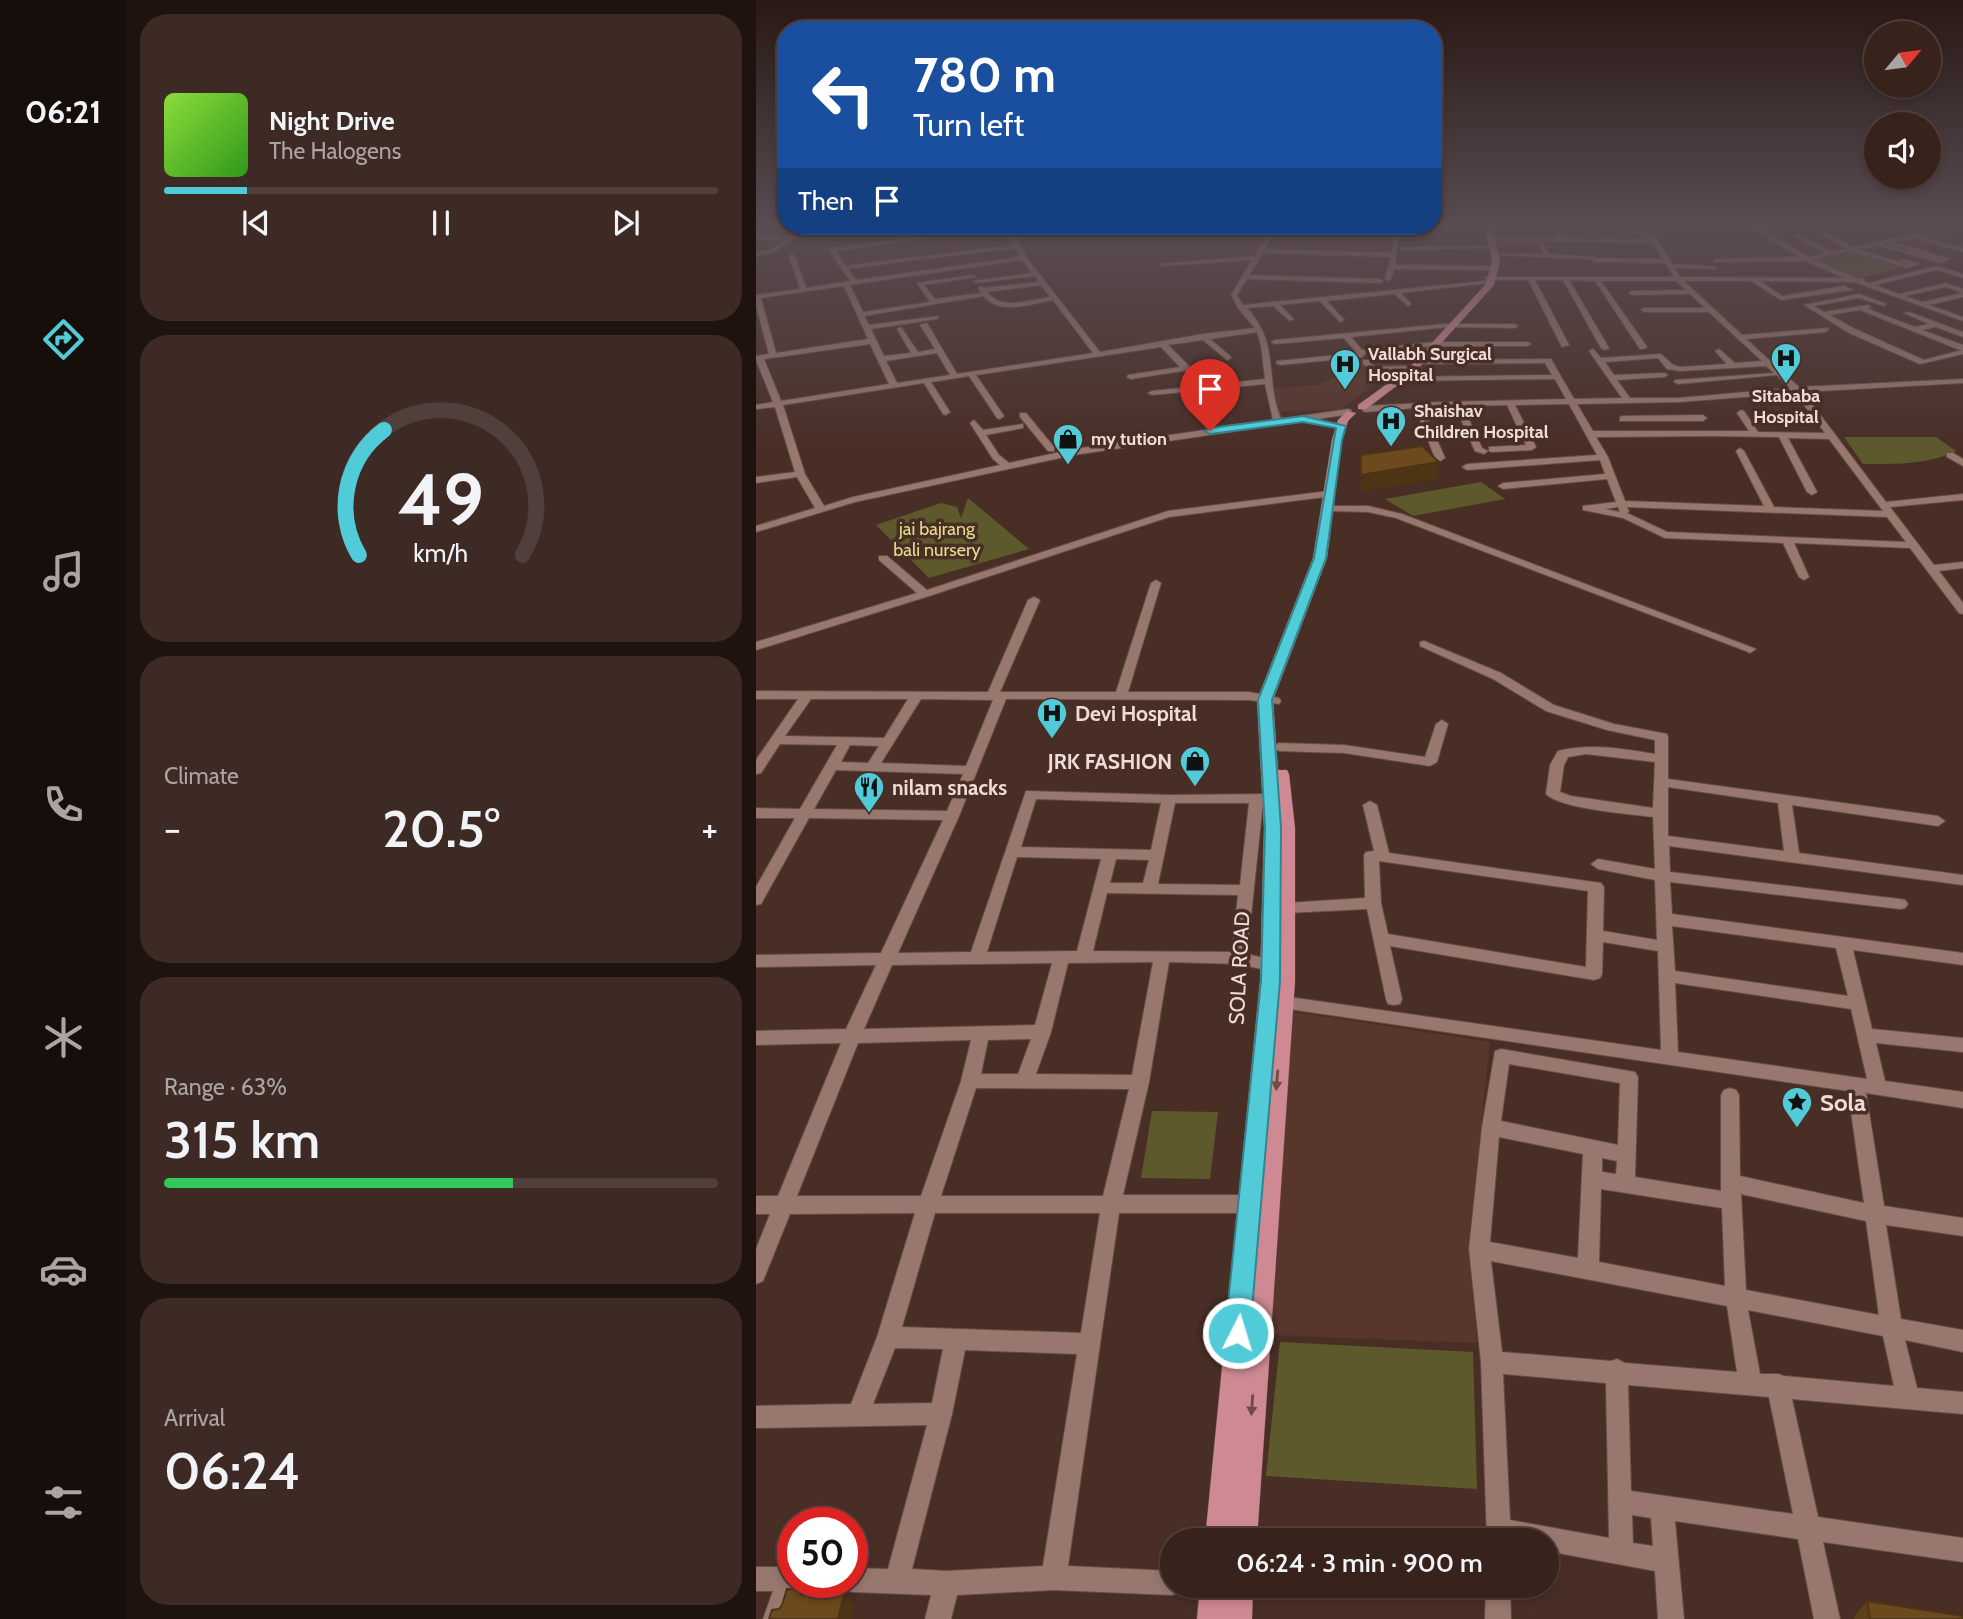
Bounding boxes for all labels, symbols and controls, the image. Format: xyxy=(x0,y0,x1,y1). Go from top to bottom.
north arrow xyxy=(1864,21,1941,98)
map controls xyxy=(1864,21,1941,189)
text: 780 m xyxy=(913,45,1056,104)
icon: left xyxy=(798,49,889,140)
text: 06:21 xyxy=(25,92,101,131)
text: Night Drive xyxy=(269,105,395,137)
text: Turn left xyxy=(913,105,1024,144)
button: sound xyxy=(1864,112,1941,189)
text: The Halogens xyxy=(269,137,401,165)
icon: arrive xyxy=(868,182,906,220)
text: Then xyxy=(798,185,854,217)
icon: previous xyxy=(237,204,275,242)
icon: pause xyxy=(422,204,460,242)
icon: next xyxy=(607,204,645,242)
icon: directions xyxy=(39,315,88,364)
hospital icon: Sitababa Hospital xyxy=(1769,341,1803,385)
place label: Vallabh Surgical Hospital xyxy=(1368,343,1492,386)
hospital icon: Vallabh Surgical Hospital xyxy=(1328,347,1362,391)
pin xyxy=(1180,359,1240,431)
icon: arrive xyxy=(1191,370,1229,408)
place label: Sitababa Hospital xyxy=(1752,385,1820,428)
place label: Shaishav Children Hospital xyxy=(1414,400,1549,443)
hospital icon: Shaishav Children Hospital xyxy=(1374,404,1408,448)
shop icon: my tution xyxy=(1051,422,1085,466)
place label: my tution xyxy=(1091,428,1167,450)
text: 49 xyxy=(398,455,484,543)
park label: jai bajrang bali nursery xyxy=(893,518,981,561)
text: km/h xyxy=(414,537,468,567)
icon: music xyxy=(39,547,88,596)
hospital icon: Devi Hospital xyxy=(1035,696,1069,740)
place label: Devi Hospital xyxy=(1075,701,1198,726)
shop icon: JRK FASHION xyxy=(1178,744,1212,788)
place label: JRK FASHION xyxy=(1047,749,1172,774)
text: Climate xyxy=(164,762,239,790)
restaurant icon: nilam snacks xyxy=(852,770,886,814)
place label: nilam snacks xyxy=(892,775,1007,800)
icon: phone xyxy=(39,780,88,829)
text: 20.5° xyxy=(382,797,500,860)
text: − xyxy=(164,805,181,852)
text: + xyxy=(701,805,718,852)
street label: SOLA ROAD xyxy=(1224,911,1254,1025)
icon: climate xyxy=(39,1013,88,1062)
one-way arrow xyxy=(1271,1069,1282,1091)
text: Range · 63% xyxy=(164,1073,287,1101)
place icon: Sola xyxy=(1780,1085,1814,1129)
place label: Sola xyxy=(1820,1088,1866,1117)
text: 315 km xyxy=(164,1108,320,1171)
icon: car xyxy=(39,1245,88,1294)
position arrow xyxy=(1201,1296,1275,1370)
one-way arrow xyxy=(1246,1394,1257,1416)
text: Arrival xyxy=(164,1404,225,1432)
text: 06:24 xyxy=(164,1439,300,1502)
icon: filters xyxy=(39,1478,88,1527)
speed limit sign: 50 xyxy=(777,1507,868,1598)
text: 06:24 · 3 min · 900 m xyxy=(1236,1547,1483,1579)

